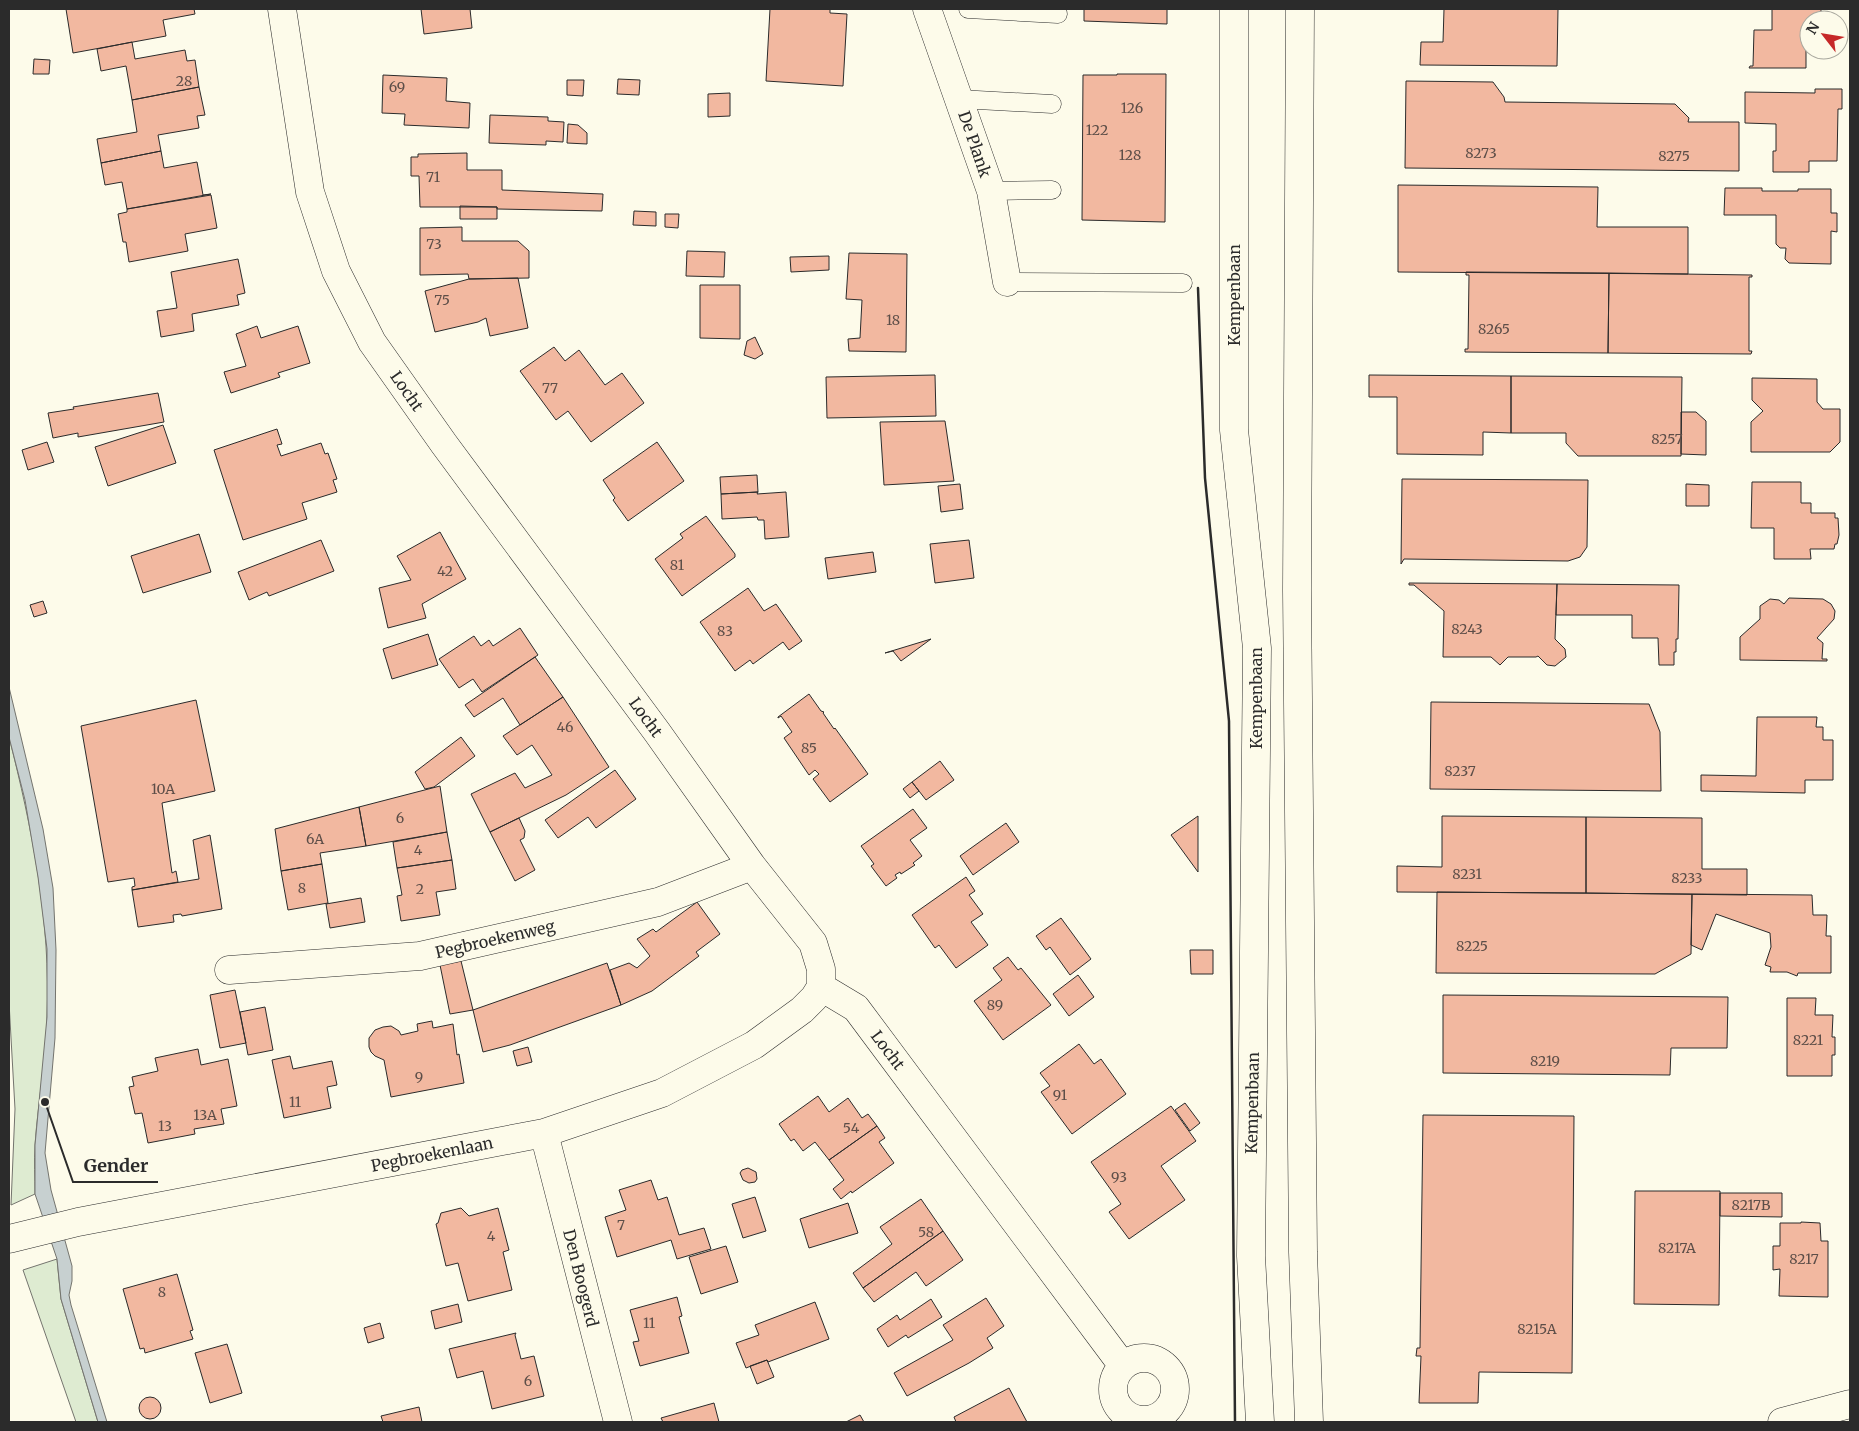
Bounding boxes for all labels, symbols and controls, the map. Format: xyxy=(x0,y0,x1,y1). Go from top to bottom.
north arrow xyxy=(1799,10,1849,60)
text: N xyxy=(1802,19,1823,38)
house number: 28 xyxy=(176,72,192,90)
house number: 69 xyxy=(389,78,405,96)
house number: 126 xyxy=(1121,99,1143,117)
street label: De Plank xyxy=(954,108,996,181)
house number: 122 xyxy=(1086,121,1108,139)
house number: 8273 xyxy=(1465,144,1497,162)
house number: 128 xyxy=(1119,146,1141,164)
house number: 8275 xyxy=(1658,147,1690,165)
house number: 71 xyxy=(426,168,440,186)
house number: 73 xyxy=(426,235,442,253)
street label: Kempenbaan xyxy=(1224,244,1244,346)
house number: 75 xyxy=(434,291,450,309)
house number: 18 xyxy=(886,311,900,329)
house number: 8265 xyxy=(1478,320,1510,338)
street label: Locht xyxy=(386,367,428,415)
house number: 77 xyxy=(542,379,558,397)
house number: 8257 xyxy=(1651,430,1683,448)
house number: 81 xyxy=(670,556,684,574)
house number: 42 xyxy=(437,562,453,580)
house number: 8243 xyxy=(1451,620,1483,638)
house number: 83 xyxy=(717,622,733,640)
street label: Kempenbaan xyxy=(1246,647,1266,749)
street label: Locht xyxy=(625,693,668,741)
house number: 46 xyxy=(557,718,573,736)
house number: 85 xyxy=(801,739,817,757)
house number: 8237 xyxy=(1444,762,1476,780)
house number: 10A xyxy=(151,780,175,798)
house number: 6 xyxy=(396,809,404,827)
house number: 6A xyxy=(306,830,324,848)
house number: 4 xyxy=(414,841,423,859)
house number: 8231 xyxy=(1452,865,1482,883)
house number: 8233 xyxy=(1671,869,1703,887)
house number: 8 xyxy=(298,879,306,897)
house number: 2 xyxy=(416,880,424,898)
street label: Pegbroekenweg xyxy=(433,915,557,963)
house number: 8225 xyxy=(1456,937,1488,955)
house number: 89 xyxy=(987,996,1003,1014)
street label: Locht xyxy=(867,1026,910,1074)
house number: 8221 xyxy=(1793,1031,1823,1049)
street label: Kempenbaan xyxy=(1241,1052,1263,1154)
house number: 8219 xyxy=(1530,1052,1560,1070)
house number: 9 xyxy=(415,1068,423,1086)
house number: 91 xyxy=(1053,1086,1067,1104)
house number: 11 xyxy=(289,1093,301,1111)
house number: 13A xyxy=(193,1106,217,1124)
house number: 13 xyxy=(158,1117,172,1135)
house number: 54 xyxy=(843,1119,860,1137)
street label: Pegbroekenlaan xyxy=(369,1132,495,1176)
callout: Gender xyxy=(73,1149,158,1182)
text: Gender xyxy=(84,1154,148,1177)
house number: 93 xyxy=(1111,1168,1127,1186)
house number: 8217B xyxy=(1732,1196,1770,1214)
house number: 7 xyxy=(617,1216,625,1234)
house number: 58 xyxy=(918,1223,934,1241)
house number: 4 xyxy=(487,1227,496,1245)
street label: Den Boogerd xyxy=(559,1227,603,1329)
house number: 8217A xyxy=(1658,1239,1696,1257)
house number: 8217 xyxy=(1789,1250,1819,1268)
house number: 8 xyxy=(158,1283,166,1301)
house number: 11 xyxy=(643,1314,655,1332)
house number: 8215A xyxy=(1517,1320,1557,1338)
house number: 6 xyxy=(524,1372,532,1390)

